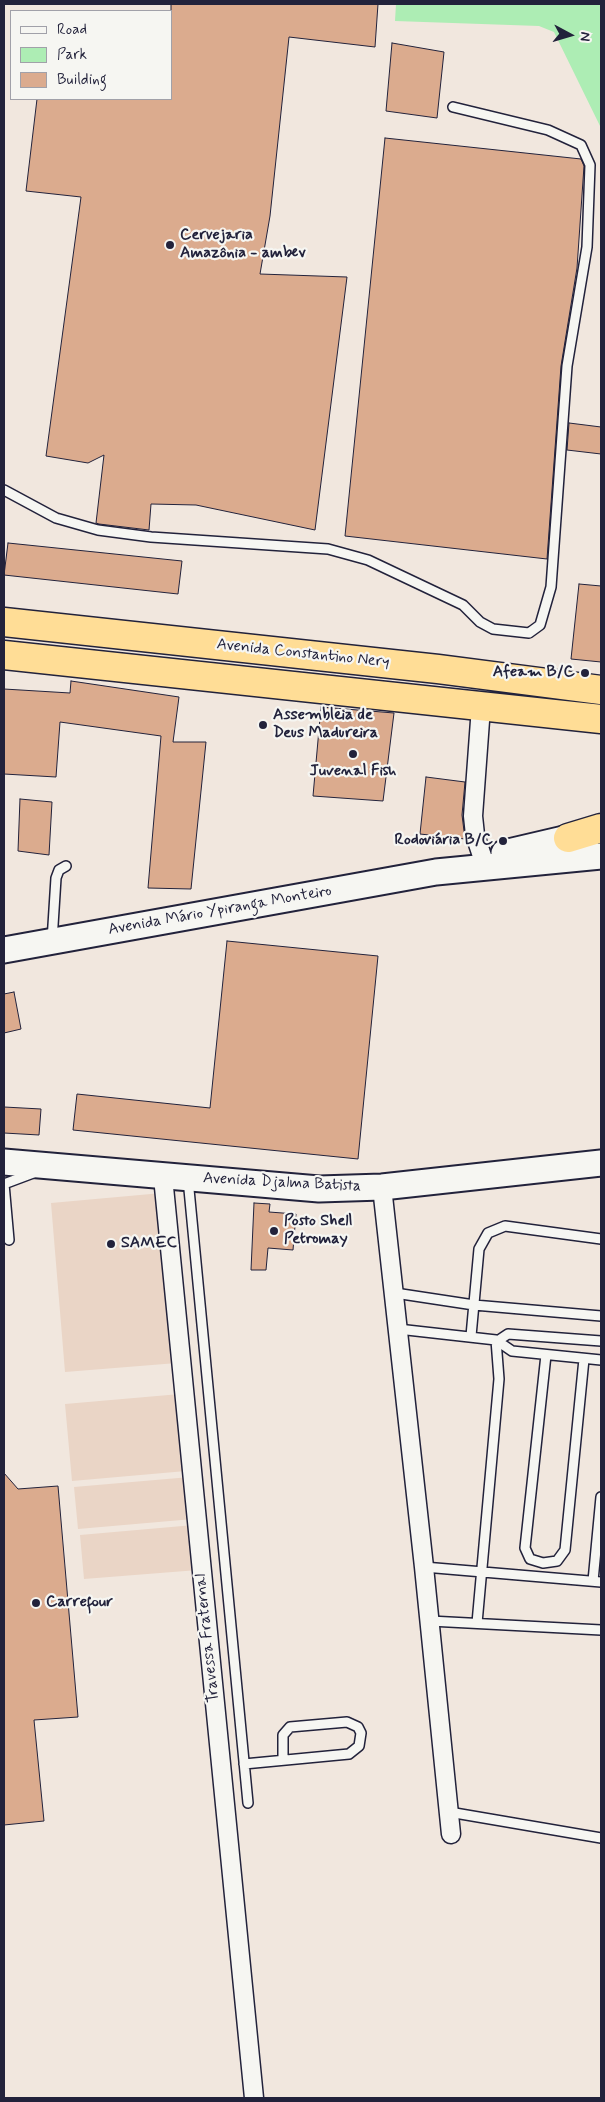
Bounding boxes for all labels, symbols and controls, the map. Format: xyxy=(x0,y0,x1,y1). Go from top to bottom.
legend xyxy=(10,10,172,100)
north arrow xyxy=(545,10,595,60)
text: Road xyxy=(57,20,87,40)
text: N xyxy=(575,31,594,42)
text: Park xyxy=(57,45,87,65)
text: Building xyxy=(57,70,107,90)
place label: Cervejaria Amazônia - ambev xyxy=(180,226,306,264)
marker: Cervejaria Amazônia - ambev xyxy=(164,239,176,251)
street label: Avenida Constantino Nery xyxy=(216,635,390,673)
place label: Afeam B/C xyxy=(493,663,575,683)
marker: Afeam B/C xyxy=(579,667,591,679)
place label: Assembleia de Deus Madureira xyxy=(273,706,378,744)
marker: Assembleia de Deus Madureira xyxy=(257,719,269,731)
marker: Juvenal Fish xyxy=(347,748,359,760)
place label: Juvenal Fish xyxy=(310,762,396,782)
place label: Rodoviária B/C xyxy=(395,831,493,851)
marker: Rodoviária B/C xyxy=(497,835,509,847)
street label: Avenida Mário Ypiranga Monteiro xyxy=(107,882,333,940)
street label: Avenida Djalma Batista xyxy=(202,1169,362,1197)
place label: Posto Shell Petromay xyxy=(284,1212,352,1250)
marker: Posto Shell Petromay xyxy=(268,1225,280,1237)
place label: SAMEC xyxy=(121,1234,177,1254)
marker: SAMEC xyxy=(105,1238,117,1250)
street label: Travessa Fraternal xyxy=(192,1573,224,1703)
place label: Carrefour xyxy=(46,1593,113,1613)
marker: Carrefour xyxy=(30,1597,42,1609)

